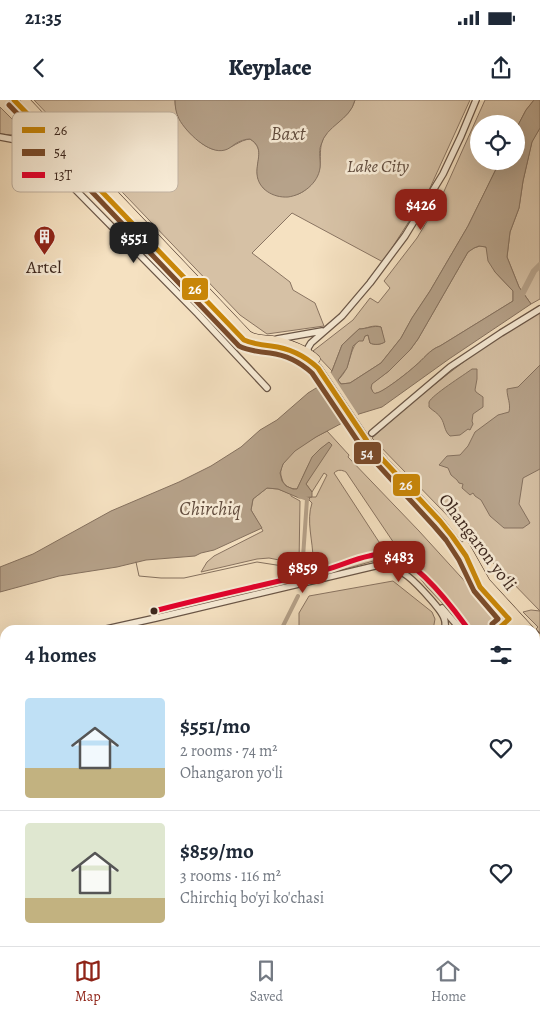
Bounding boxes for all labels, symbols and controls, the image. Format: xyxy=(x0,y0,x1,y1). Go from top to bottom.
text: 21:35 xyxy=(25,5,62,31)
text: Keyplace xyxy=(228,53,312,83)
icon: back xyxy=(25,54,53,82)
icon: share xyxy=(487,54,515,82)
legend xyxy=(12,112,178,192)
map controls xyxy=(470,115,525,170)
button: locate xyxy=(470,115,525,170)
text: 26 xyxy=(54,121,67,140)
water label: Baхt xyxy=(271,121,307,147)
text: 54 xyxy=(54,143,66,162)
park label: Lake City xyxy=(347,154,409,178)
text: 13Т xyxy=(54,166,73,185)
pin: $426 xyxy=(391,188,451,231)
text: $426 xyxy=(406,194,436,216)
pin: $551 xyxy=(104,221,164,264)
building icon: Artel xyxy=(32,225,56,256)
text: $551 xyxy=(121,227,147,249)
place label: Artel xyxy=(25,255,62,279)
line badge: 26 xyxy=(181,277,209,301)
text: 26 xyxy=(188,280,202,299)
line badge: 54 xyxy=(353,441,382,465)
text: 54 xyxy=(361,444,374,463)
line badge: 26 xyxy=(392,473,421,497)
text: 26 xyxy=(399,476,413,495)
street label: Ohangaron yoʻli xyxy=(434,488,522,596)
water label: Chirchiq xyxy=(179,496,241,522)
pin: $483 xyxy=(369,540,429,583)
text: $483 xyxy=(384,546,414,568)
pin: $859 xyxy=(273,552,333,594)
text: $859 xyxy=(288,557,318,579)
unlabelled marker xyxy=(149,606,159,616)
text: 4 homes xyxy=(25,641,97,669)
icon: filters xyxy=(487,641,515,669)
text: $551/mo xyxy=(180,712,251,740)
icon: home xyxy=(65,718,125,778)
icon: heart xyxy=(487,734,515,762)
text: 2 rooms · 74 m² xyxy=(180,740,278,762)
text: Ohangaron yoʻli xyxy=(180,762,283,784)
text: $859/mo xyxy=(180,837,254,865)
icon: home xyxy=(65,843,125,903)
icon: heart xyxy=(487,859,515,887)
text: 3 rooms · 116 m² xyxy=(180,865,281,887)
text: Chirchiq bo'yi ko'chasi xyxy=(180,887,324,909)
tab: Map xyxy=(74,957,102,1006)
tab: Saved xyxy=(250,957,283,1006)
tab: Home xyxy=(431,957,466,1006)

